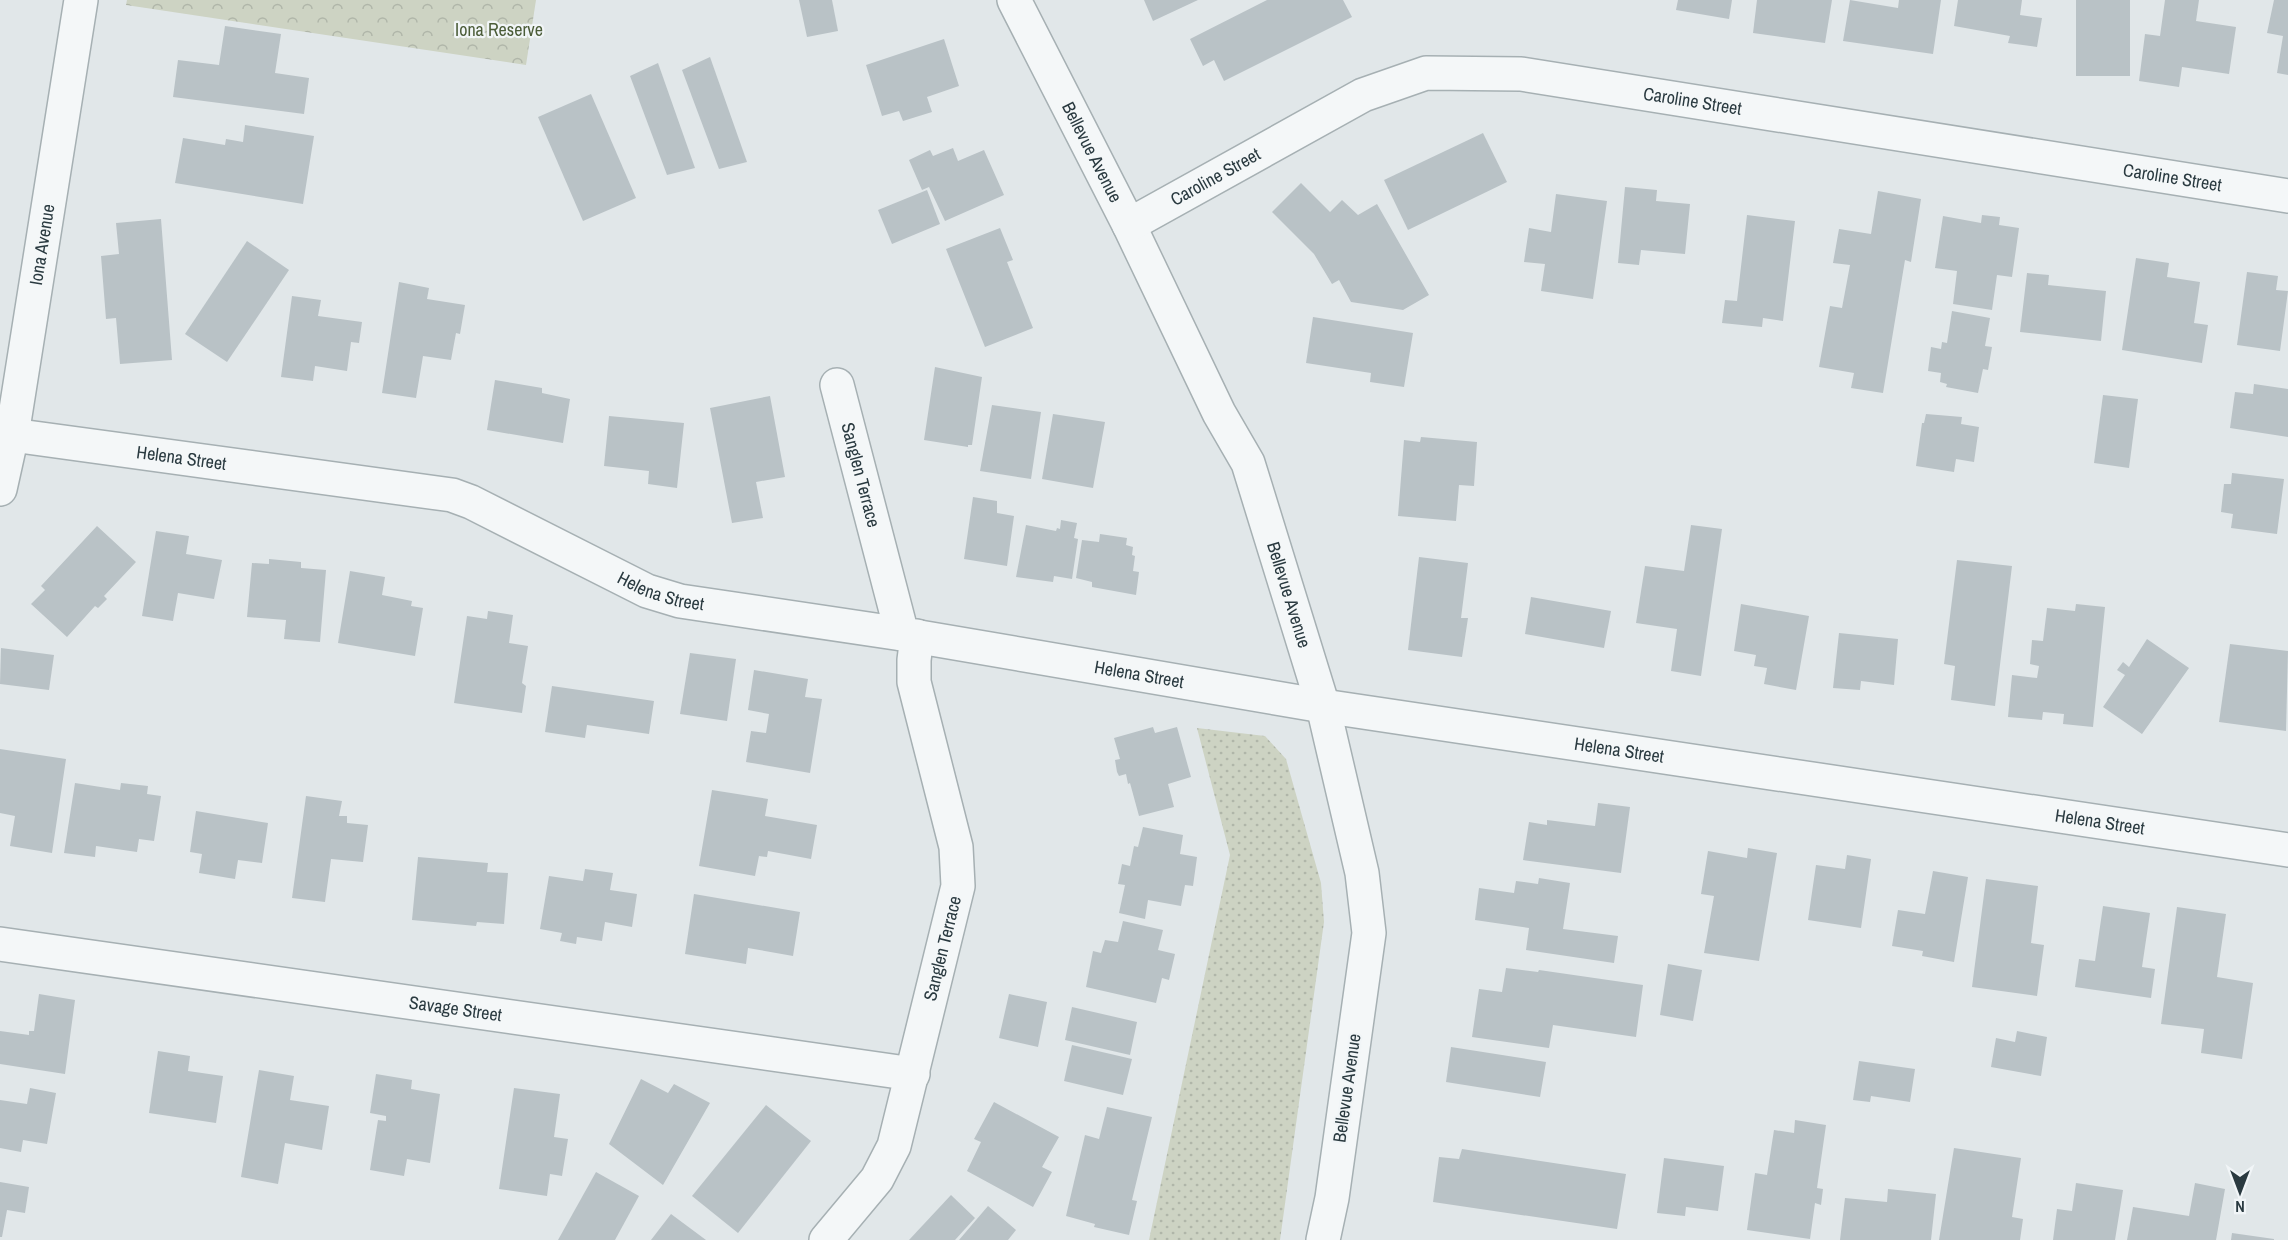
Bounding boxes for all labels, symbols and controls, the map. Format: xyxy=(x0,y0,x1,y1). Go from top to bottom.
park label: Iona Reserve xyxy=(455,17,543,42)
street label: Caroline Street xyxy=(1641,81,1744,121)
street label: Bellevue Avenue xyxy=(1056,97,1128,207)
street label: Caroline Street xyxy=(1166,141,1265,212)
street label: Caroline Street xyxy=(2121,157,2224,197)
street label: Iona Avenue xyxy=(23,202,60,287)
street label: Sanglen Terrace xyxy=(835,420,887,530)
street label: Helena Street xyxy=(135,439,228,476)
street label: Bellevue Avenue xyxy=(1261,539,1317,651)
street label: Helena Street xyxy=(613,565,706,616)
street label: Helena Street xyxy=(1093,654,1186,694)
street label: Helena Street xyxy=(1573,731,1666,769)
street label: Helena Street xyxy=(2053,802,2146,840)
street label: Sanglen Terrace xyxy=(917,893,967,1004)
street label: Savage Street xyxy=(407,989,504,1027)
street label: Bellevue Avenue xyxy=(1326,1032,1367,1144)
north arrow xyxy=(2210,1162,2270,1222)
text: N xyxy=(2235,1196,2245,1218)

